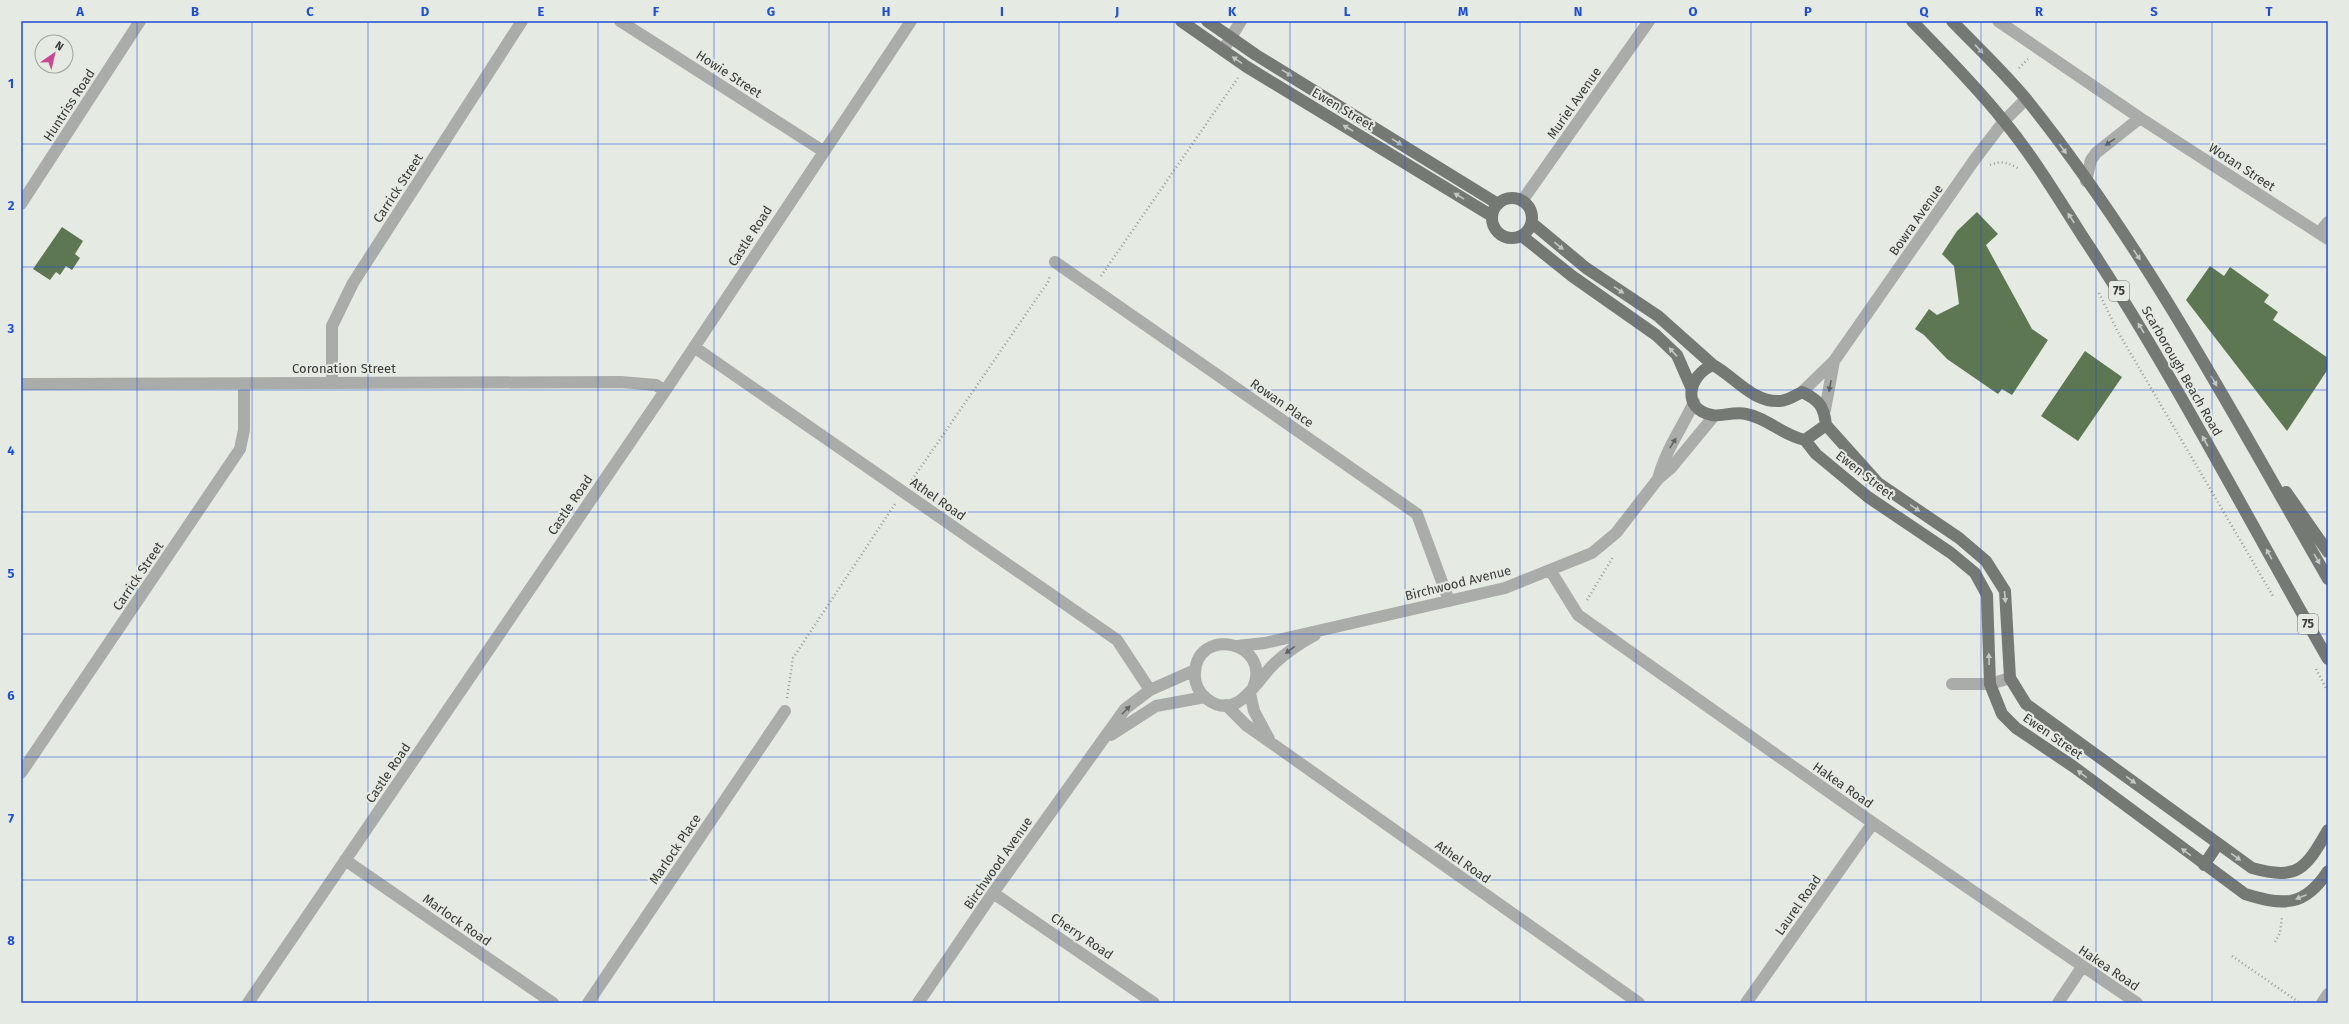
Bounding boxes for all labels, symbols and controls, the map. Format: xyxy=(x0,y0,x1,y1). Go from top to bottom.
text: A xyxy=(75,4,84,19)
text: B xyxy=(191,4,199,19)
text: C xyxy=(306,4,314,19)
text: D xyxy=(421,4,430,19)
text: E xyxy=(538,4,545,19)
text: F xyxy=(653,4,660,19)
text: G xyxy=(767,4,775,19)
text: H xyxy=(882,4,890,19)
text: I xyxy=(1000,4,1004,19)
text: J xyxy=(1114,4,1119,19)
text: K xyxy=(1228,4,1237,19)
text: L xyxy=(1344,4,1351,19)
text: M xyxy=(1458,4,1468,19)
text: N xyxy=(1574,4,1582,19)
text: O xyxy=(1689,4,1698,19)
text: P xyxy=(1804,4,1812,19)
text: Q xyxy=(1920,4,1930,19)
text: R xyxy=(2035,4,2044,19)
text: S xyxy=(2150,4,2158,19)
text: T xyxy=(2265,4,2273,19)
north arrow xyxy=(34,34,74,74)
text: N xyxy=(53,39,66,54)
one-way arrow xyxy=(1974,44,1984,54)
street label: Howie Street xyxy=(693,47,765,101)
one-way arrow xyxy=(1232,56,1243,64)
street label: Muriel Avenue xyxy=(1544,64,1604,142)
street label: Huntriss Road xyxy=(40,66,98,144)
one-way arrow xyxy=(1281,70,1293,77)
text: 1 xyxy=(8,76,14,91)
street label: Ewen Street xyxy=(1309,85,1377,133)
one-way arrow xyxy=(1342,125,1354,132)
one-way arrow xyxy=(1392,138,1402,146)
one-way arrow xyxy=(2104,139,2116,146)
street label: Wotan Street xyxy=(2206,140,2278,194)
one-way arrow xyxy=(2058,143,2067,154)
street label: Carrick Street xyxy=(370,150,426,225)
street label: Bowra Avenue xyxy=(1886,182,1946,258)
one-way arrow xyxy=(1453,192,1465,199)
text: 2 xyxy=(8,198,15,213)
street label: Castle Road xyxy=(725,203,775,269)
one-way arrow xyxy=(2067,213,2075,223)
one-way arrow xyxy=(1554,241,1564,250)
one-way arrow xyxy=(2133,250,2141,260)
road number: 75 xyxy=(2109,281,2129,301)
one-way arrow xyxy=(1614,286,1624,294)
street label: Scarborough Beach Road xyxy=(2139,303,2225,439)
text: 3 xyxy=(7,321,15,336)
one-way arrow xyxy=(2137,323,2145,333)
one-way arrow xyxy=(1669,347,1678,357)
street label: Coronation Street xyxy=(292,361,396,376)
one-way arrow xyxy=(2210,375,2217,387)
street label: Rowan Place xyxy=(1247,376,1317,430)
one-way arrow xyxy=(1826,380,1832,392)
one-way arrow xyxy=(2202,435,2209,447)
one-way arrow xyxy=(1669,437,1676,449)
text: 4 xyxy=(7,443,15,458)
street label: Ewen Street xyxy=(1833,448,1897,503)
street label: Castle Road xyxy=(544,472,596,538)
street label: Athel Road xyxy=(907,474,969,524)
one-way arrow xyxy=(1910,504,1920,512)
street label: Carrick Street xyxy=(110,539,167,613)
one-way arrow xyxy=(2265,548,2272,560)
one-way arrow xyxy=(2313,553,2320,565)
street label: Birchwood Avenue xyxy=(1403,563,1513,603)
text: 5 xyxy=(8,566,15,581)
one-way arrow xyxy=(2002,591,2009,603)
road number: 75 xyxy=(2298,614,2318,634)
one-way arrow xyxy=(1284,646,1295,655)
one-way arrow xyxy=(1986,652,1992,665)
text: 6 xyxy=(7,688,15,703)
one-way arrow xyxy=(1121,705,1131,715)
street label: Ewen Street xyxy=(2020,710,2086,762)
street label: Castle Road xyxy=(362,740,414,806)
street label: Hakea Road xyxy=(1810,759,1876,811)
one-way arrow xyxy=(2077,770,2088,778)
one-way arrow xyxy=(2126,776,2137,785)
text: 7 xyxy=(8,811,14,826)
street label: Marlock Place xyxy=(646,811,704,887)
street label: Birchwood Avenue xyxy=(961,814,1035,912)
street label: Athel Road xyxy=(1432,837,1494,887)
one-way arrow xyxy=(2181,848,2192,856)
one-way arrow xyxy=(2231,853,2242,861)
street label: Laurel Road xyxy=(1772,872,1824,938)
street label: Marlock Road xyxy=(420,891,494,949)
one-way arrow xyxy=(2295,894,2306,900)
street label: Cherry Road xyxy=(1048,910,1116,962)
text: 8 xyxy=(7,933,15,948)
street label: Hakea Road xyxy=(2076,942,2142,994)

